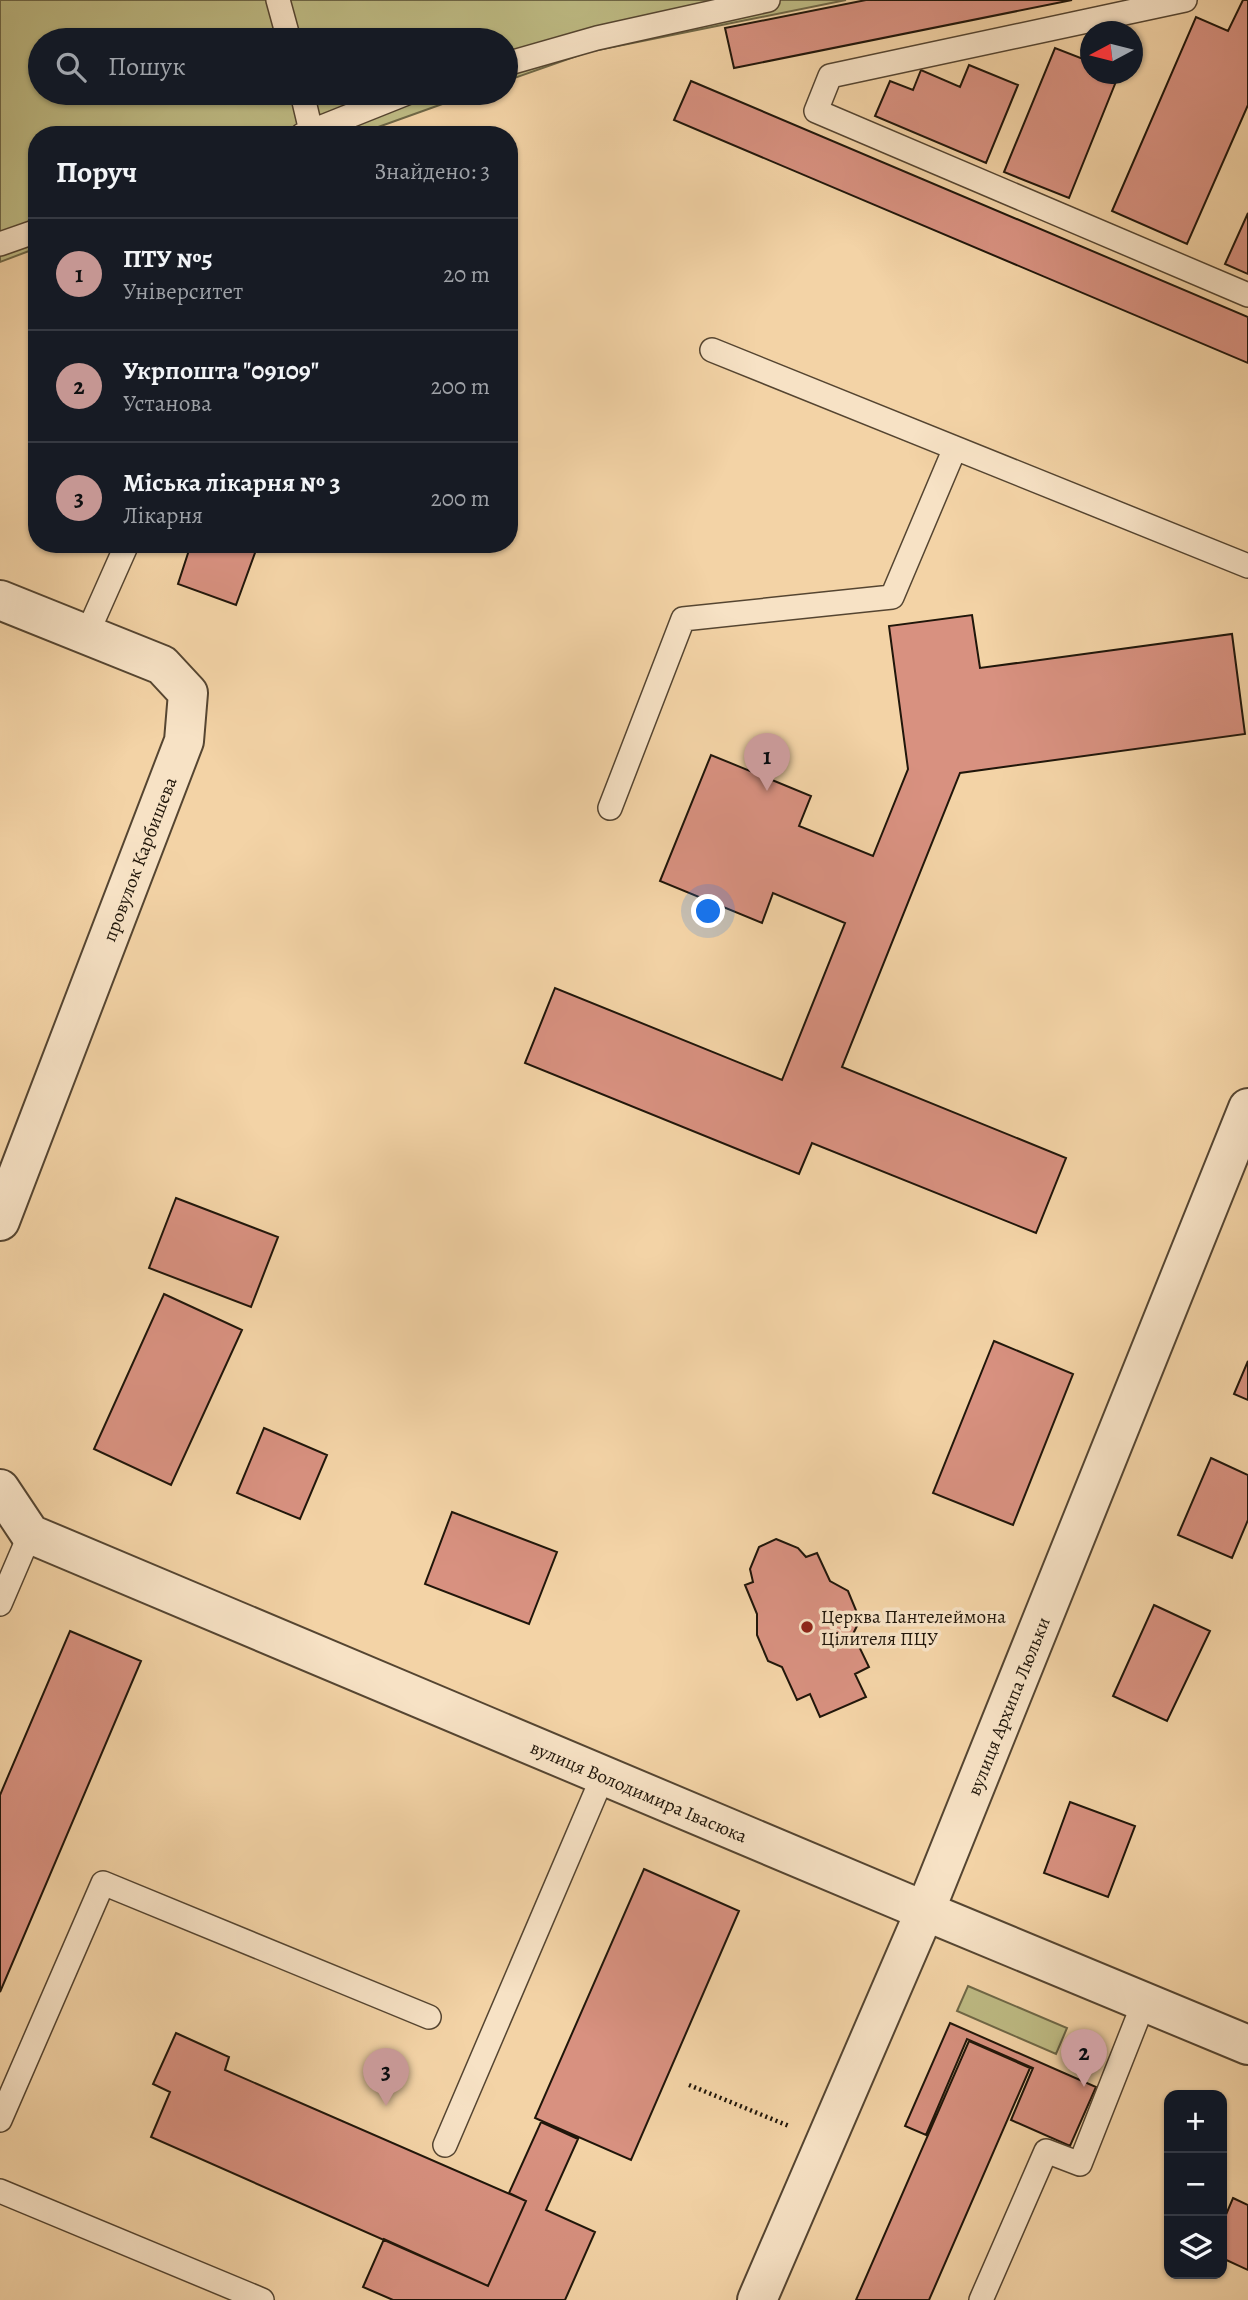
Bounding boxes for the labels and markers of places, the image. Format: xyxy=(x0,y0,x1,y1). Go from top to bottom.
pin: 1 xyxy=(744,733,790,791)
place label: Церква Пантелеймона Цілителя ПЦУ xyxy=(821,1604,1006,1652)
marker: Церква Пантелеймона Цілителя ПЦУ xyxy=(799,1619,815,1635)
pin: 2 xyxy=(1061,2029,1107,2087)
pin: 3 xyxy=(363,2048,409,2106)

